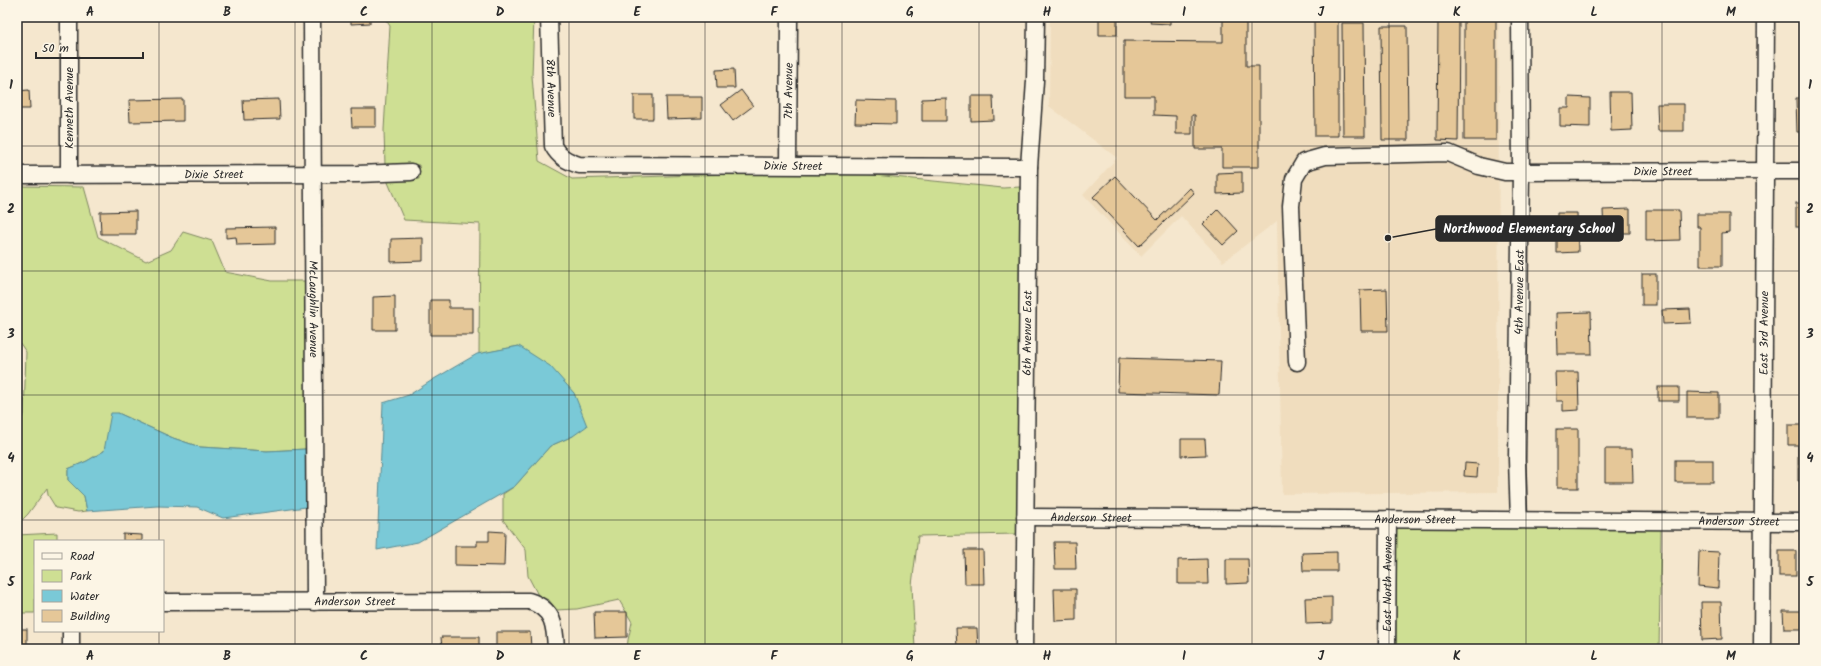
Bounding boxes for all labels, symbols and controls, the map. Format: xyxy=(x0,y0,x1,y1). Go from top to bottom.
text: A xyxy=(86,2,94,23)
text: B xyxy=(223,2,231,23)
text: C xyxy=(360,2,368,23)
text: D xyxy=(496,2,505,23)
text: E xyxy=(633,2,641,23)
text: F xyxy=(770,2,778,23)
text: G xyxy=(906,2,914,23)
text: H xyxy=(1043,2,1052,23)
text: I xyxy=(1182,2,1186,23)
text: J xyxy=(1318,2,1325,23)
text: K xyxy=(1453,2,1461,23)
text: L xyxy=(1590,2,1598,23)
text: M xyxy=(1726,2,1736,23)
scale bar xyxy=(36,34,143,60)
text: 50 m xyxy=(42,39,69,58)
street label: 8th Avenue xyxy=(541,58,562,118)
street label: 7th Avenue xyxy=(779,62,798,119)
street label: Kenneth Avenue xyxy=(60,66,79,149)
text: 1 xyxy=(9,75,13,96)
text: 1 xyxy=(1808,75,1812,96)
street label: Dixie Street xyxy=(763,156,823,176)
street label: Dixie Street xyxy=(1633,162,1693,181)
street label: Dixie Street xyxy=(184,165,244,184)
text: 2 xyxy=(7,199,15,220)
text: 2 xyxy=(1806,199,1814,220)
callout: Northwood Elementary School xyxy=(1436,216,1623,241)
text: Northwood Elementary School xyxy=(1443,219,1615,240)
street label: 4th Avenue East xyxy=(1509,249,1529,335)
street label: McLaughlin Avenue xyxy=(304,260,323,358)
street label: 6th Avenue East xyxy=(1017,290,1037,376)
street label: East 3rd Avenue xyxy=(1754,290,1774,375)
text: 3 xyxy=(6,324,15,345)
text: 3 xyxy=(1805,324,1814,345)
text: 4 xyxy=(7,448,15,469)
text: 4 xyxy=(1806,448,1814,469)
street label: Anderson Street xyxy=(1050,508,1132,528)
street label: Anderson Street xyxy=(1374,510,1456,529)
street label: Anderson Street xyxy=(1698,511,1780,531)
street label: East North Avenue xyxy=(1378,535,1397,632)
legend xyxy=(34,540,164,632)
text: Road xyxy=(70,547,95,566)
text: Park xyxy=(70,567,92,586)
text: 5 xyxy=(7,572,16,593)
text: 5 xyxy=(1806,572,1815,593)
text: Water xyxy=(70,587,100,606)
street label: Anderson Street xyxy=(314,592,396,611)
text: Building xyxy=(70,607,110,626)
text: A xyxy=(86,646,94,666)
text: B xyxy=(223,646,231,666)
text: C xyxy=(360,646,368,666)
text: D xyxy=(496,646,505,666)
text: E xyxy=(633,646,641,666)
text: F xyxy=(770,646,778,666)
text: G xyxy=(906,646,914,666)
text: H xyxy=(1043,646,1052,666)
text: I xyxy=(1182,646,1186,666)
text: J xyxy=(1318,646,1325,666)
text: K xyxy=(1453,646,1461,666)
text: L xyxy=(1590,646,1598,666)
text: M xyxy=(1726,646,1736,666)

